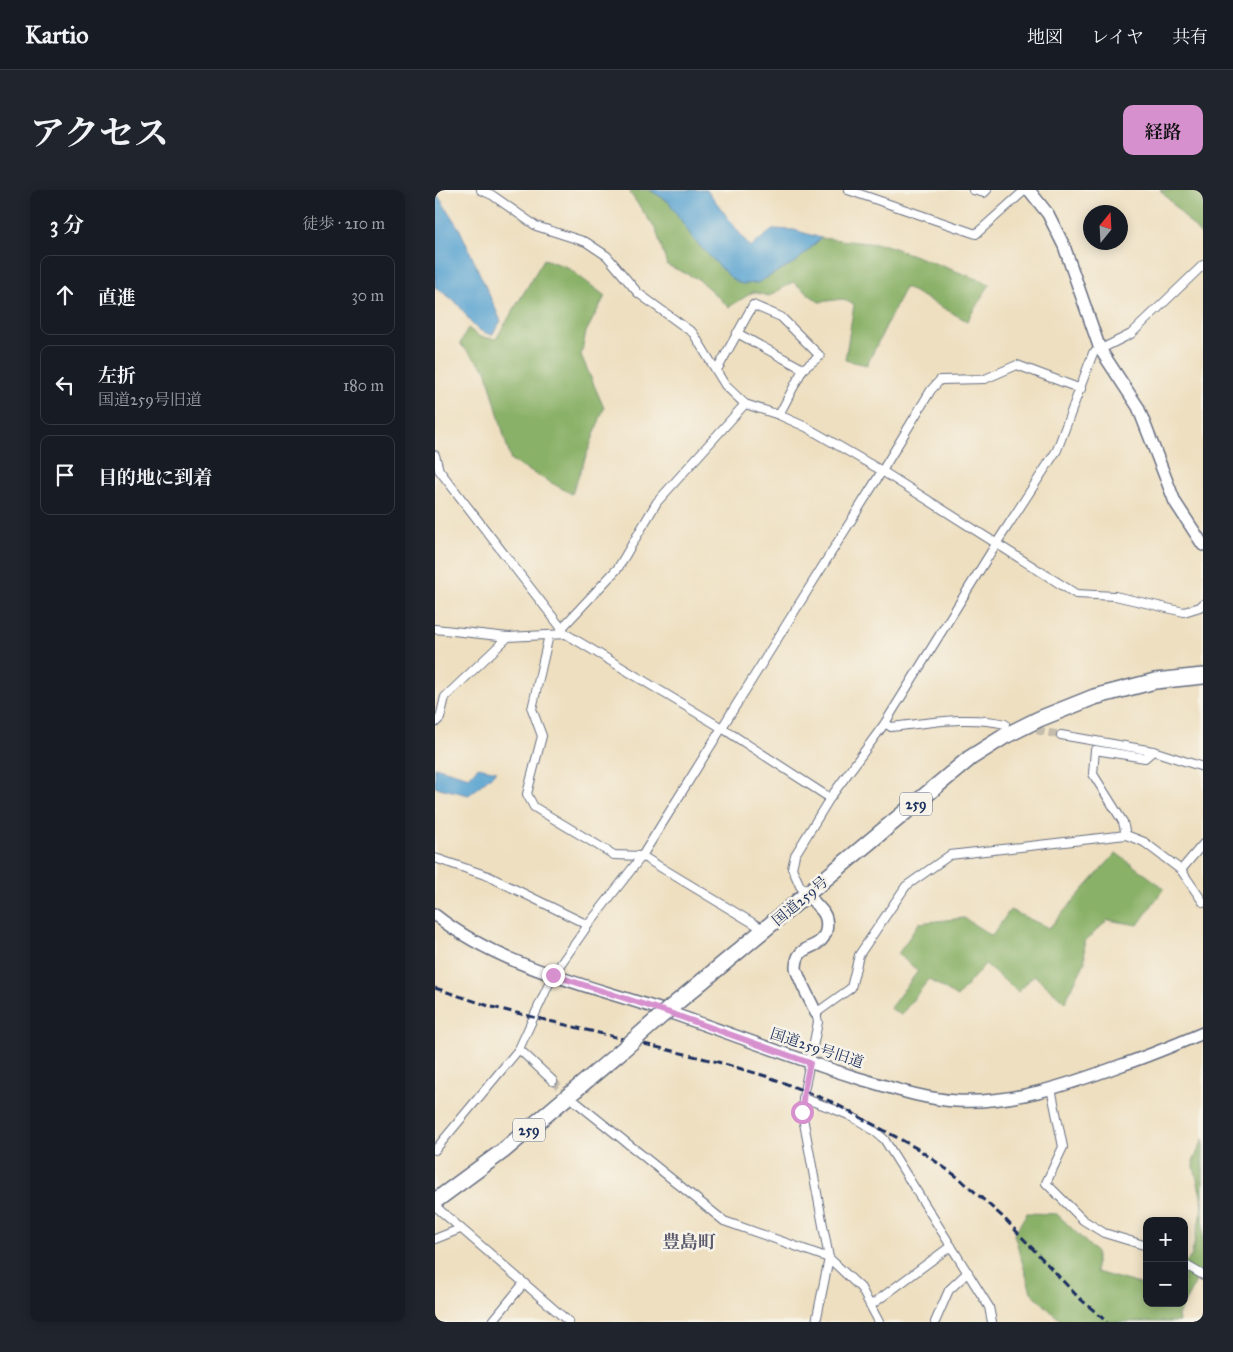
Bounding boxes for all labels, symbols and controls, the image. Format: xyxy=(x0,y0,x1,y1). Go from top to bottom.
text: Kartio xyxy=(25,20,88,50)
text: 地図 xyxy=(1027,26,1063,48)
text: レイヤ xyxy=(1091,26,1144,48)
text: 共有 xyxy=(1172,26,1208,48)
button: 経路 xyxy=(1123,105,1203,155)
text: アクセス xyxy=(30,112,169,155)
north arrow xyxy=(1083,205,1128,250)
text: 3 分 xyxy=(50,212,84,238)
text: 徒歩 · 210 m xyxy=(302,214,385,233)
icon: ahead xyxy=(51,281,79,309)
text: 直進 xyxy=(98,286,136,309)
text: 30 m xyxy=(351,286,384,305)
text: 左折 xyxy=(98,364,136,387)
icon: left xyxy=(51,371,79,399)
text: 180 m xyxy=(343,376,384,395)
text: 国道259号旧道 xyxy=(98,390,202,409)
icon: arrive xyxy=(51,461,79,489)
text: 目的地に到着 xyxy=(98,466,212,489)
road number: 259 xyxy=(900,792,932,816)
street label: 国道259号 xyxy=(768,872,832,930)
route end xyxy=(542,964,565,987)
street label: 国道259号旧道 xyxy=(768,1024,866,1072)
route start xyxy=(791,1101,814,1124)
road number: 259 xyxy=(513,1118,545,1142)
map controls xyxy=(1143,1217,1188,1307)
button: + xyxy=(1143,1217,1188,1262)
district label: 豊島町 xyxy=(662,1231,716,1253)
button: − xyxy=(1143,1262,1188,1307)

